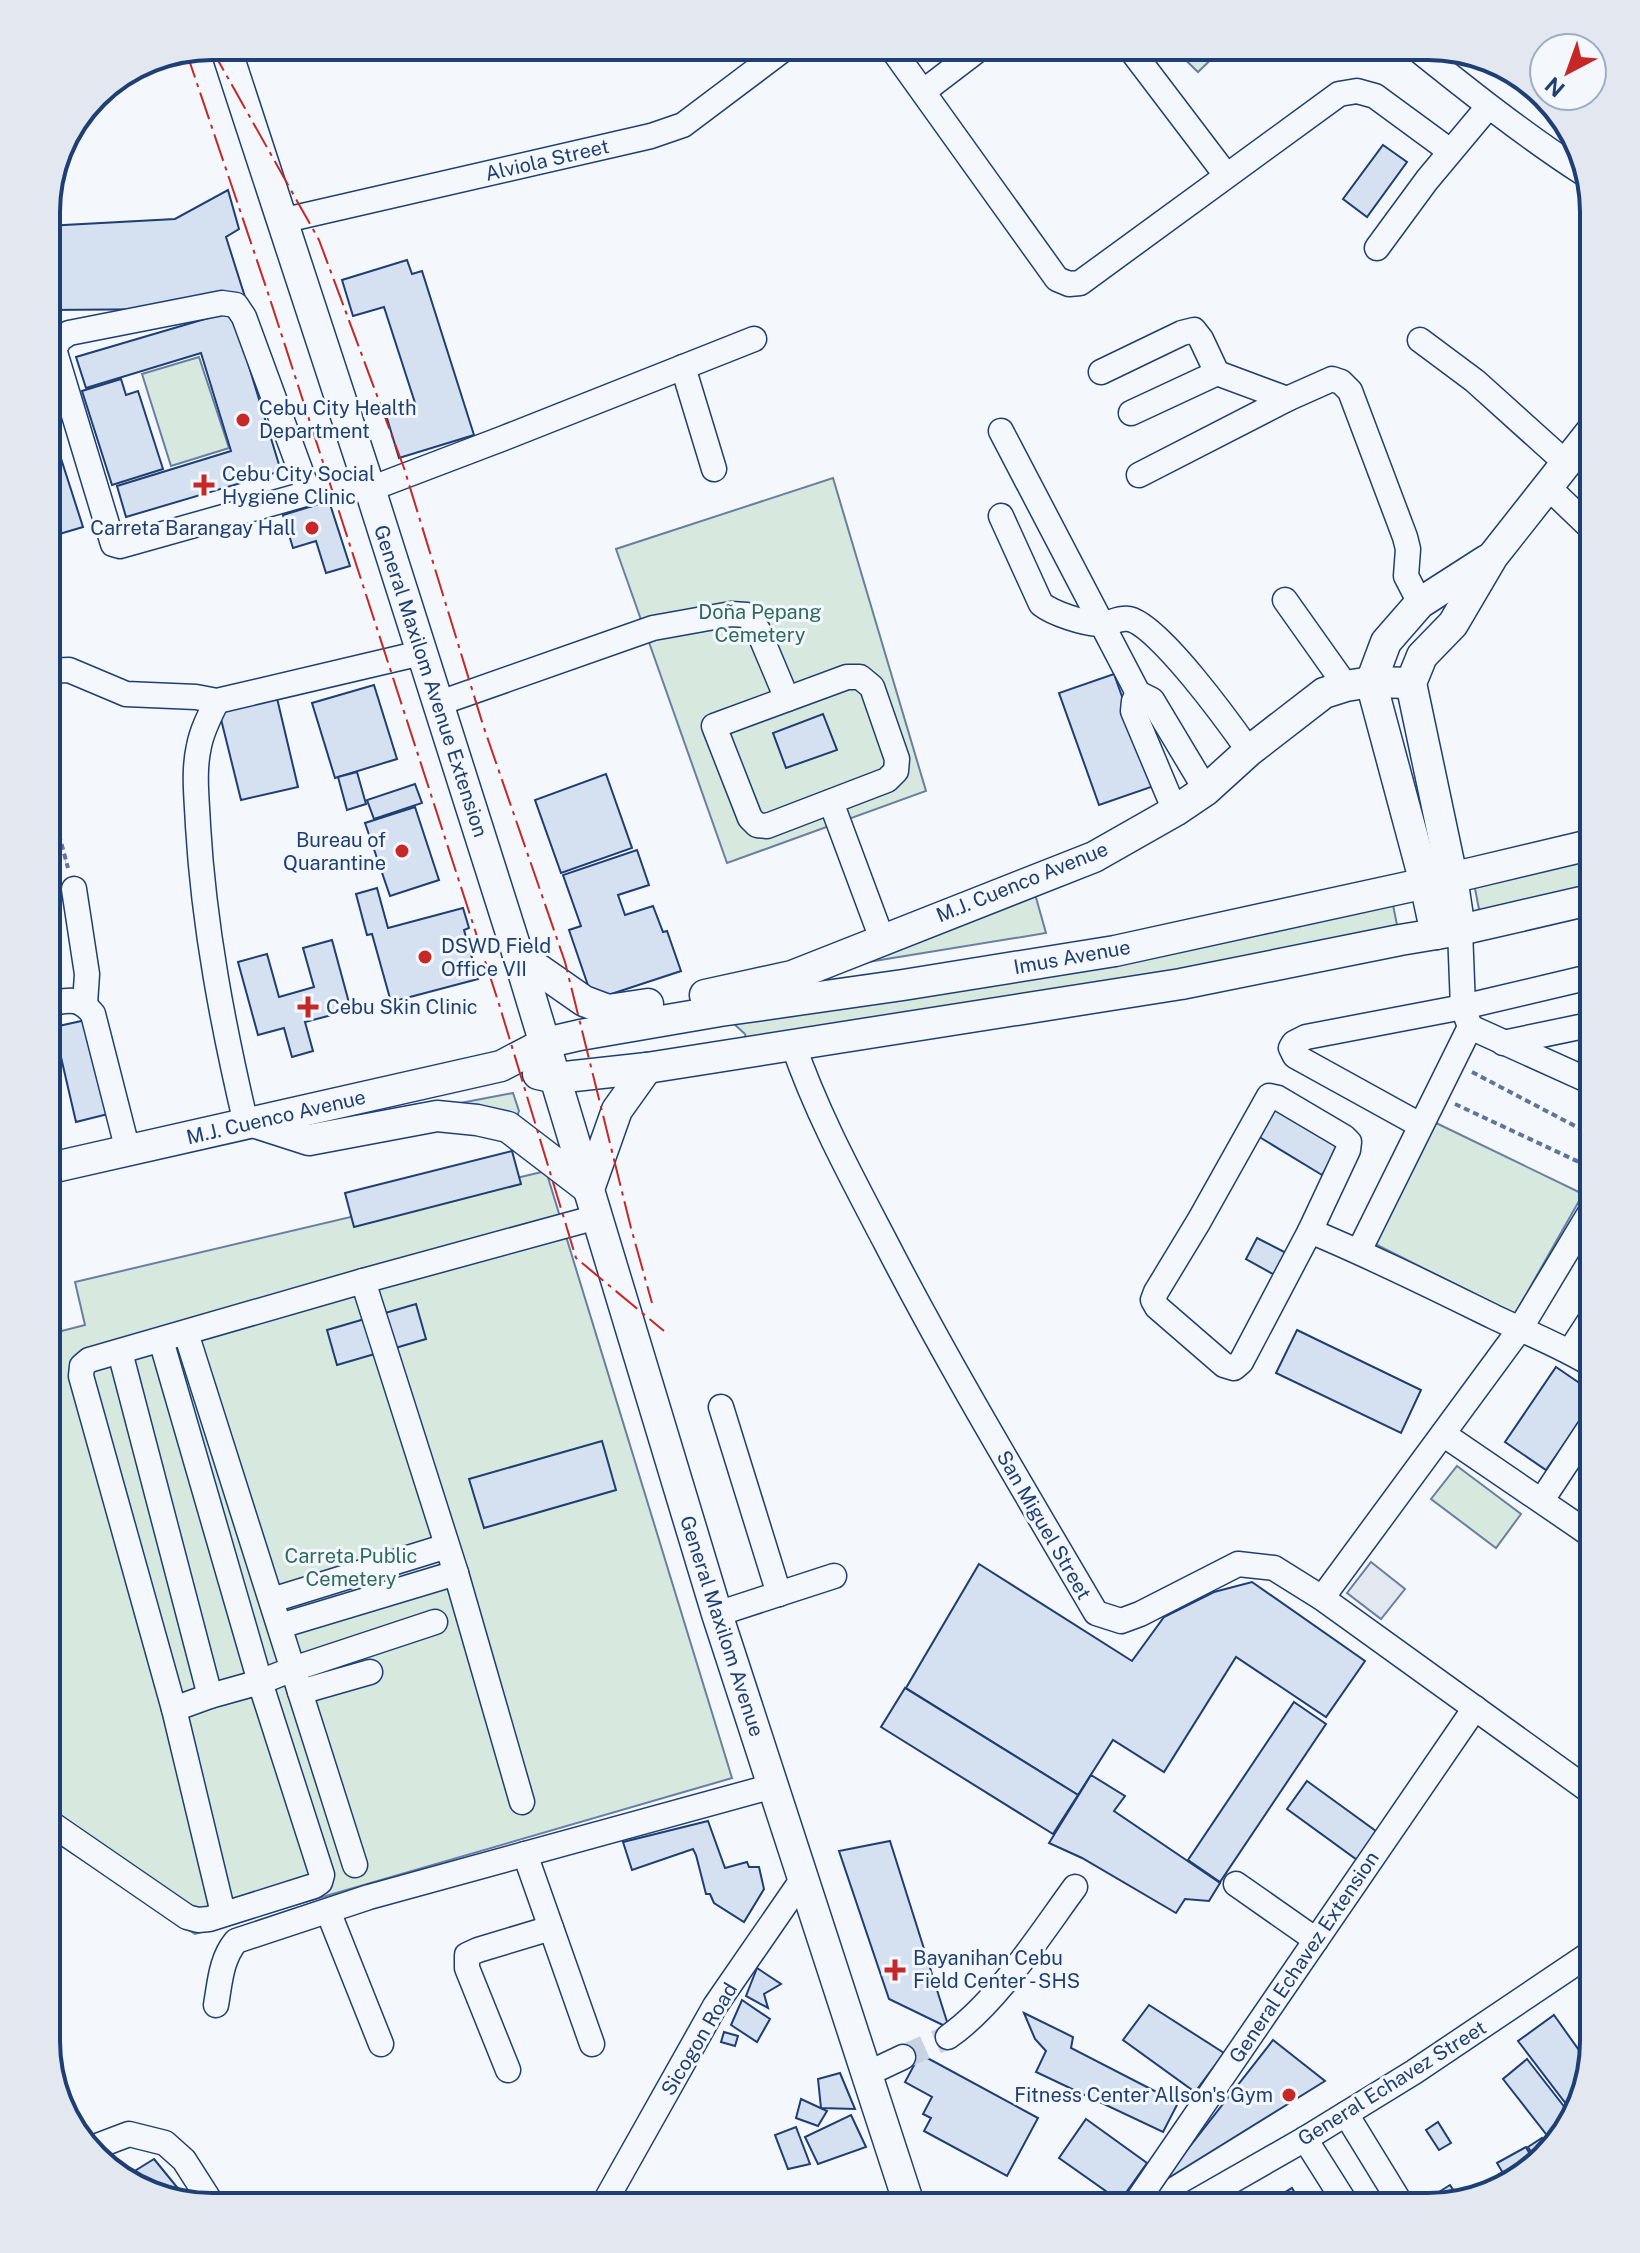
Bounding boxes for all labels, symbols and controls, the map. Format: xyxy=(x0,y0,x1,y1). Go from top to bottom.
north arrow xyxy=(1528,32,1608,112)
text: N xyxy=(1540,72,1570,103)
street label: Alviola Street xyxy=(483,134,611,186)
place label: Cebu City Health Department xyxy=(259,396,416,443)
marker: Cebu City Health Department xyxy=(234,411,252,429)
place label: Cebu City Social Hygiene Clinic xyxy=(222,462,375,509)
marker: Cebu City Social Hygiene Clinic xyxy=(193,474,215,496)
place label: Carreta Barangay Hall xyxy=(90,516,296,540)
marker: Carreta Barangay Hall xyxy=(303,519,321,537)
street label: General Maxilom Avenue Extension xyxy=(369,522,493,840)
park label: Doña Pepang Cemetery xyxy=(698,600,822,647)
place label: Bureau of Quarantine xyxy=(283,828,386,875)
street label: M.J. Cuenco Avenue xyxy=(933,837,1111,927)
marker: Bureau of Quarantine xyxy=(393,842,411,860)
place label: DSWD Field Office VII xyxy=(441,934,551,981)
street label: Imus Avenue xyxy=(1012,935,1132,979)
marker: DSWD Field Office VII xyxy=(416,948,434,966)
place label: Cebu Skin Clinic xyxy=(326,995,478,1019)
marker: Cebu Skin Clinic xyxy=(297,996,319,1018)
street label: M.J. Cuenco Avenue xyxy=(184,1085,368,1149)
street label: San Miguel Street xyxy=(992,1446,1096,1604)
street label: General Maxilom Avenue xyxy=(675,1513,769,1739)
park label: Carreta Public Cemetery xyxy=(285,1544,417,1591)
street label: General Echavez Extension xyxy=(1224,1847,1384,2067)
place label: Bayanihan Cebu Field Center - SHS xyxy=(913,1946,1080,1993)
marker: Bayanihan Cebu Field Center - SHS xyxy=(884,1959,906,1981)
street label: Sicogon Road xyxy=(656,1978,742,2100)
street label: General Echavez Street xyxy=(1293,2015,1491,2151)
place label: Fitness Center Allson's Gym xyxy=(1014,2083,1273,2107)
marker: Fitness Center Allson's Gym xyxy=(1280,2086,1298,2104)

